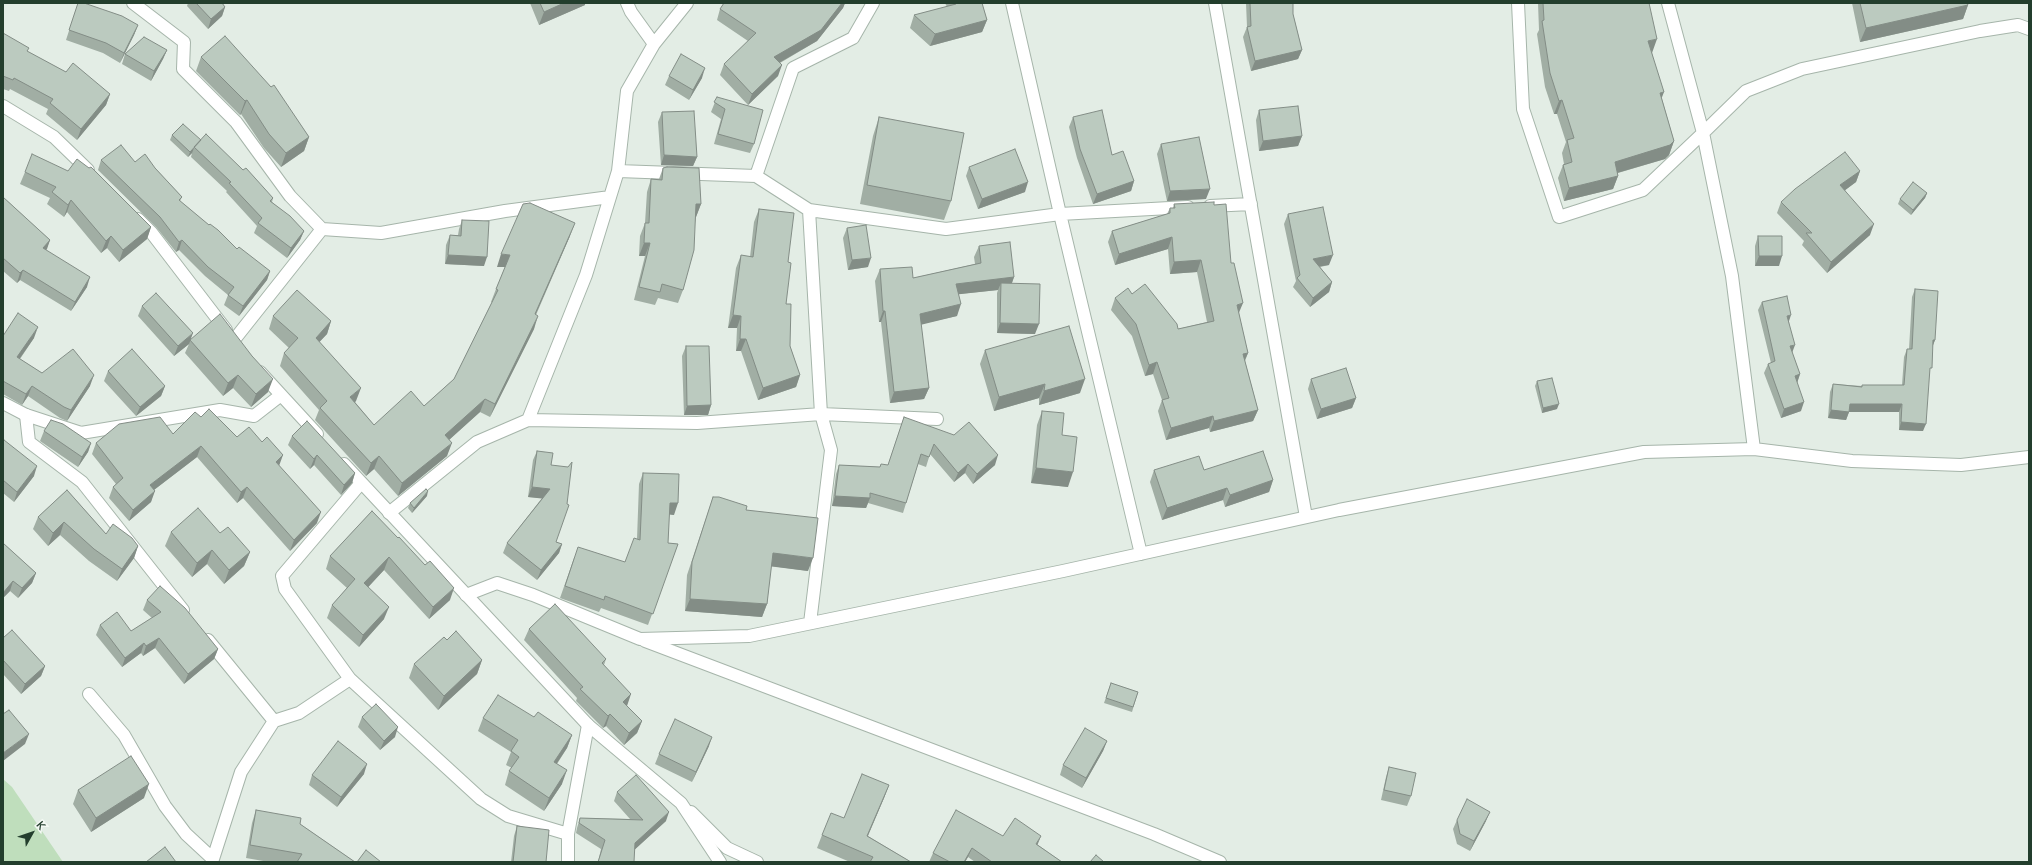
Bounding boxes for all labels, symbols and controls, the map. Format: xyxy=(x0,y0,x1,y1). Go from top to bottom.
north arrow xyxy=(12,813,52,853)
text: K xyxy=(34,817,50,833)

